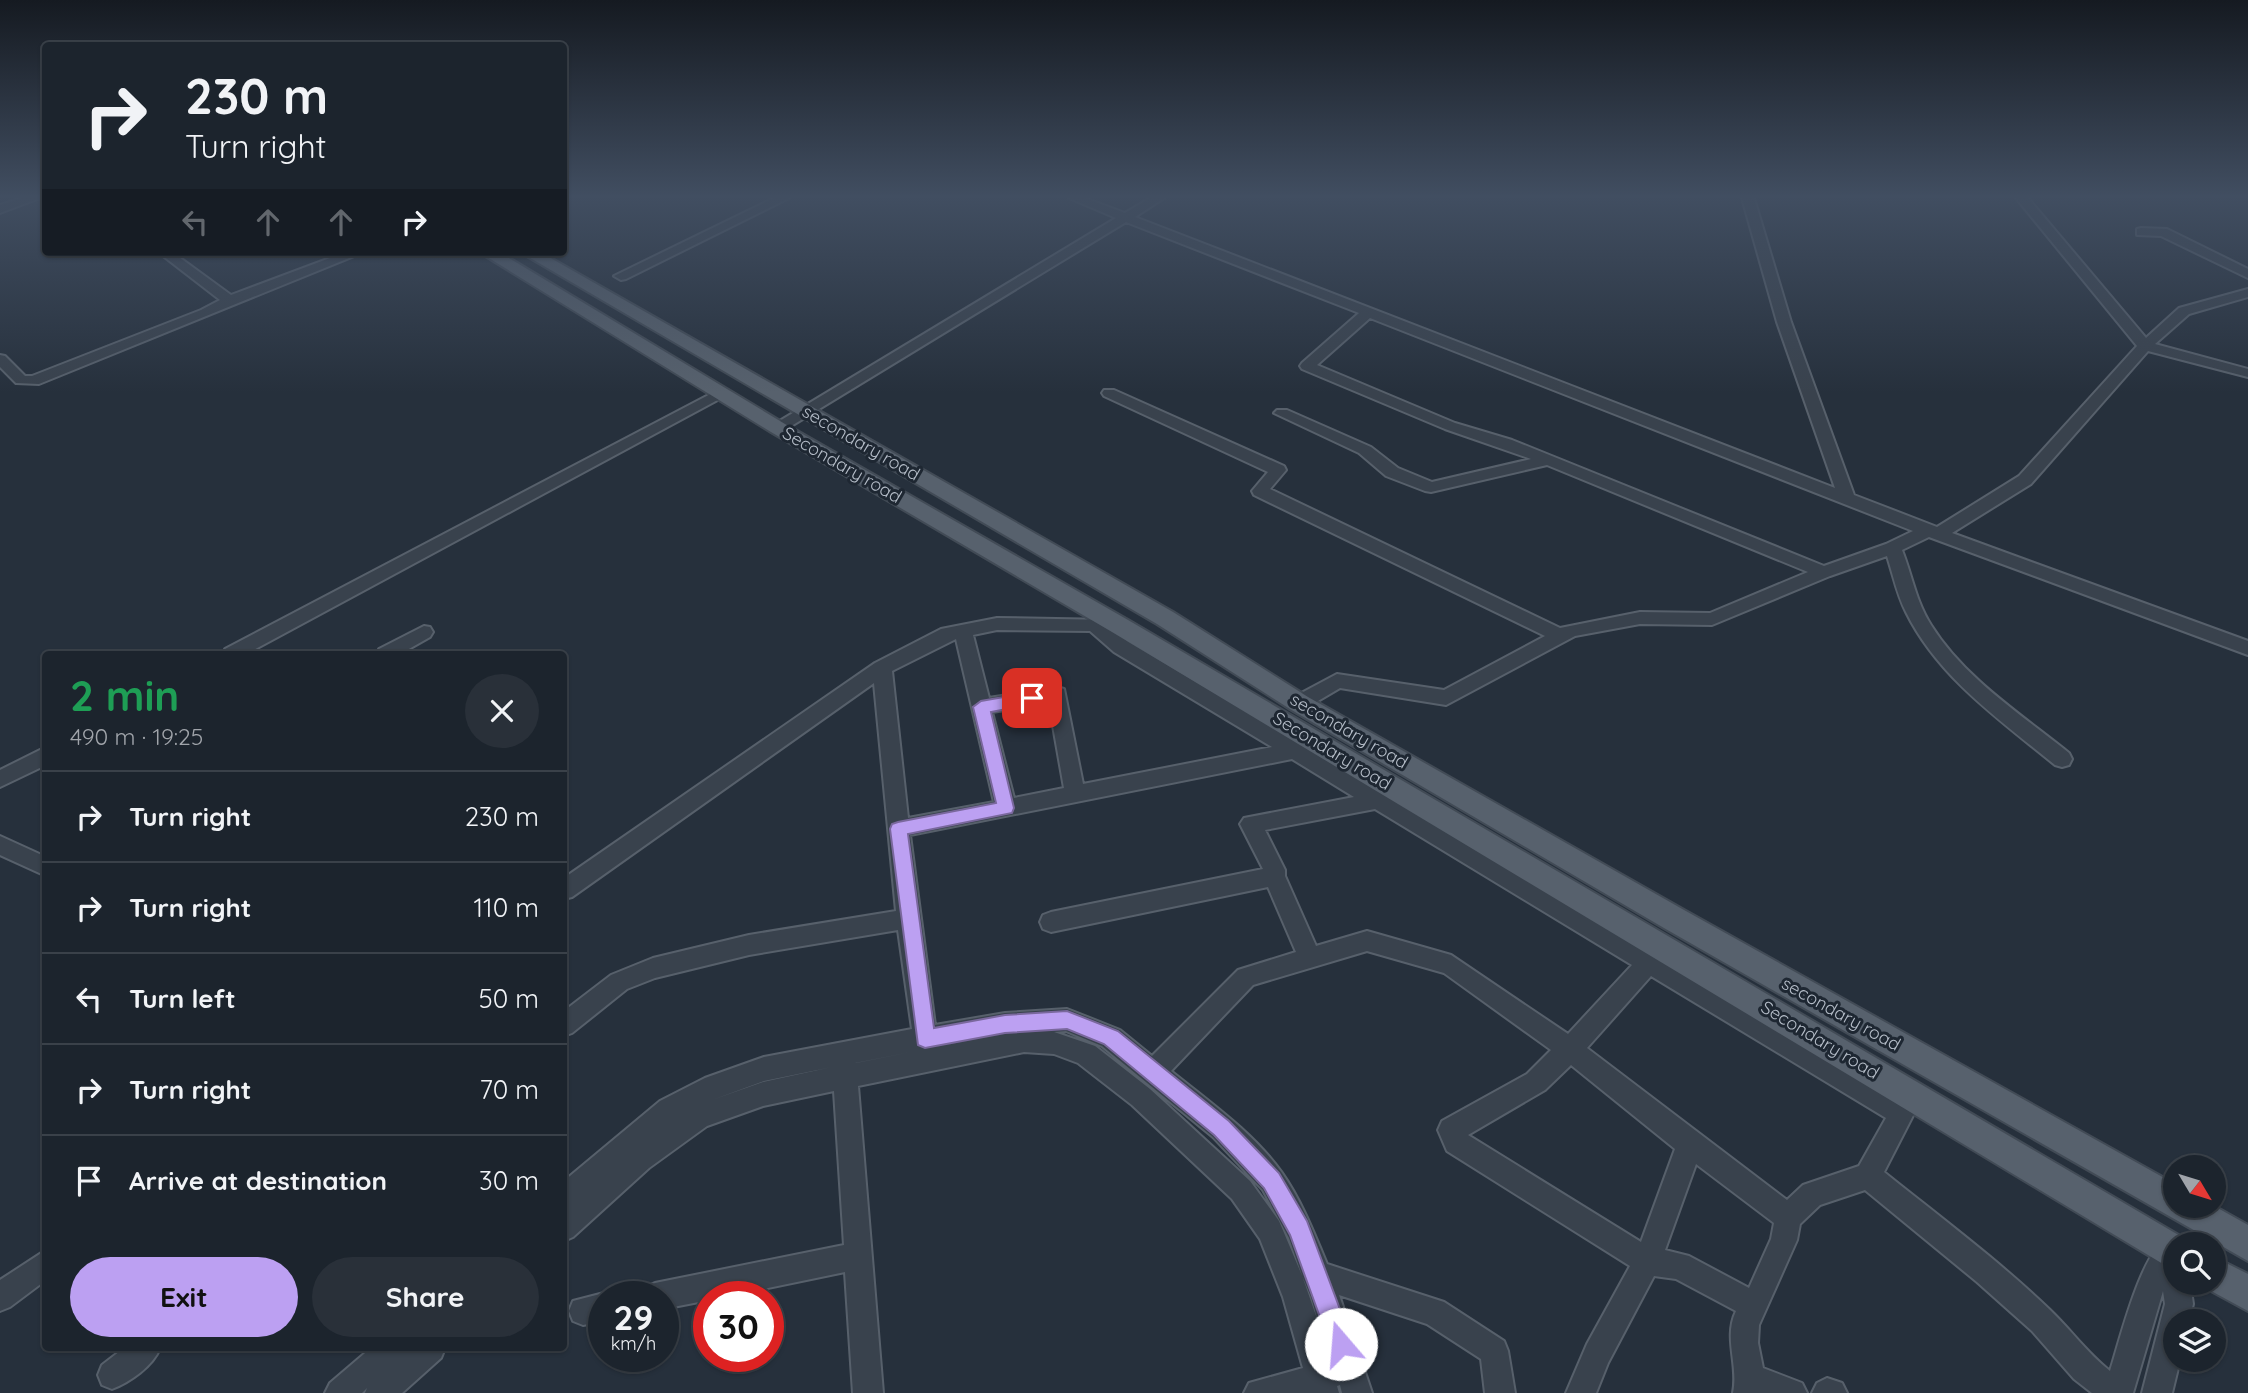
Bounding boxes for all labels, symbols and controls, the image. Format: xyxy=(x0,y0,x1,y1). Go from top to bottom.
text: 230 m xyxy=(185,65,328,126)
icon: right xyxy=(70,70,161,161)
text: Turn right xyxy=(185,126,326,166)
icon: left xyxy=(176,203,214,241)
icon: ahead xyxy=(249,203,287,241)
icon: ahead xyxy=(322,203,360,241)
icon: right xyxy=(395,203,433,241)
street label: secondary road xyxy=(798,400,924,486)
street label: Secondary road xyxy=(778,421,906,508)
pin xyxy=(1002,668,1062,728)
text: 2 min xyxy=(70,669,179,722)
button: close xyxy=(465,674,539,748)
icon: arrive xyxy=(1013,679,1051,717)
street label: secondary road xyxy=(1286,688,1412,774)
street label: Secondary road xyxy=(1269,706,1396,795)
text: 490 m · 19:25 xyxy=(70,722,203,751)
icon: right xyxy=(70,798,108,836)
text: Turn right xyxy=(129,800,251,833)
text: 230 m xyxy=(465,800,539,833)
icon: right xyxy=(70,889,108,927)
text: Turn right xyxy=(129,891,251,924)
text: 110 m xyxy=(473,891,539,924)
street label: secondary road xyxy=(1778,971,1905,1056)
icon: left xyxy=(70,980,108,1018)
text: Turn left xyxy=(129,982,236,1015)
text: 50 m xyxy=(479,982,539,1015)
street label: Secondary road xyxy=(1757,995,1884,1084)
icon: right xyxy=(70,1071,108,1109)
text: Turn right xyxy=(129,1073,251,1106)
text: 70 m xyxy=(479,1073,539,1106)
north arrow xyxy=(2163,1155,2226,1218)
map controls xyxy=(2163,1155,2226,1372)
icon: arrive xyxy=(70,1162,108,1200)
text: Arrive at destination xyxy=(129,1164,387,1197)
text: 30 m xyxy=(479,1164,539,1197)
button: search xyxy=(2163,1232,2226,1295)
button: Exit xyxy=(70,1257,298,1337)
button: Share xyxy=(312,1257,539,1337)
speed limit sign: 30 xyxy=(693,1281,784,1372)
text: 29 xyxy=(614,1295,653,1339)
position arrow xyxy=(1304,1307,1378,1381)
button: layers xyxy=(2163,1309,2226,1372)
text: km/h xyxy=(611,1332,656,1355)

